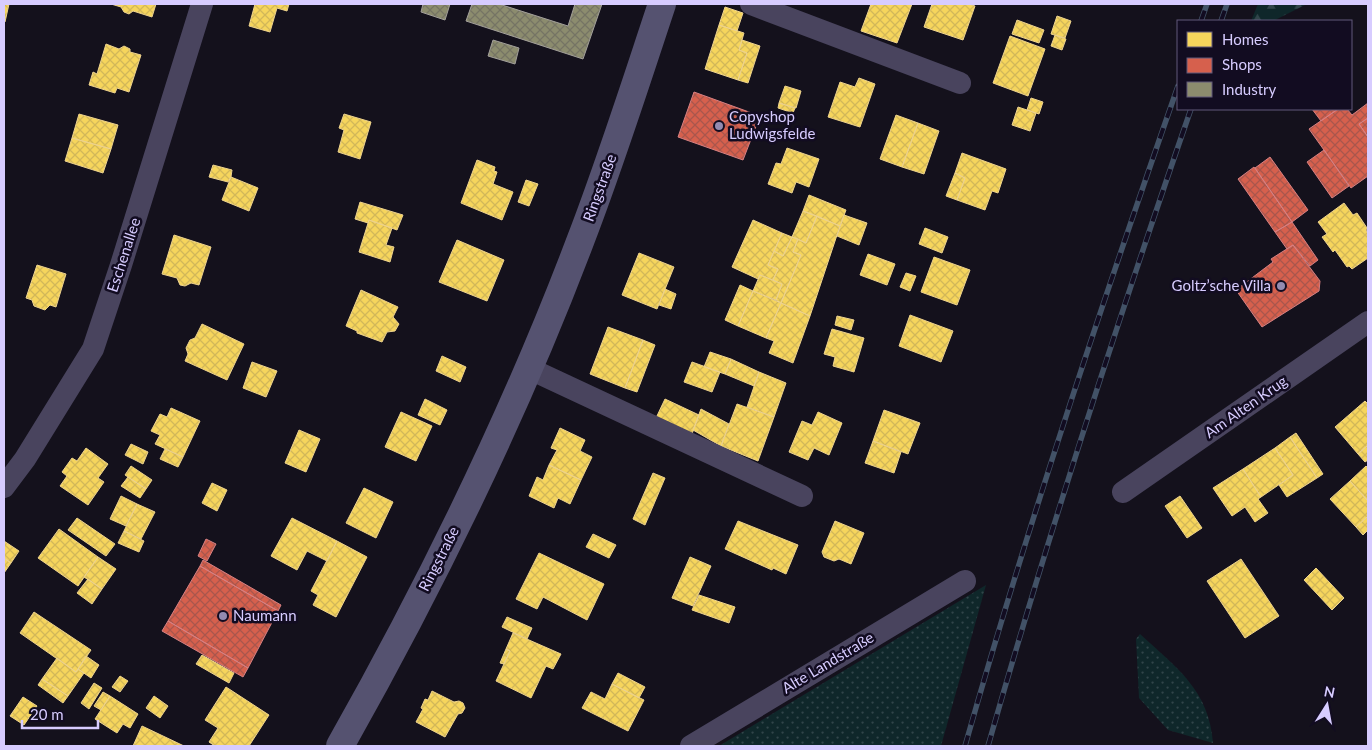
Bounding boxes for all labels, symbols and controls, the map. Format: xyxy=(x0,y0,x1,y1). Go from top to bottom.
legend xyxy=(1177,20,1352,110)
text: Homes xyxy=(1222,30,1268,48)
text: Shops xyxy=(1222,55,1262,73)
text: Industry xyxy=(1222,80,1277,98)
place label: Copyshop Ludwigsfelde xyxy=(729,107,816,142)
marker: Copyshop Ludwigsfelde xyxy=(713,120,725,132)
street label: Ringstraße xyxy=(579,151,620,224)
street label: Eschenallee xyxy=(103,215,144,294)
place label: Goltz’sche Villa xyxy=(1172,276,1271,294)
marker: Goltz’sche Villa xyxy=(1275,280,1287,292)
street label: Am Alten Krug xyxy=(1201,371,1290,441)
street label: Ringstraße xyxy=(414,523,462,594)
place label: Naumann xyxy=(233,606,297,624)
marker: Naumann xyxy=(217,610,229,622)
street label: Alte Landstraße xyxy=(778,628,877,697)
north arrow xyxy=(1302,680,1352,730)
text: N xyxy=(1323,682,1336,701)
scale bar xyxy=(22,698,99,730)
text: 20 m xyxy=(30,705,64,723)

